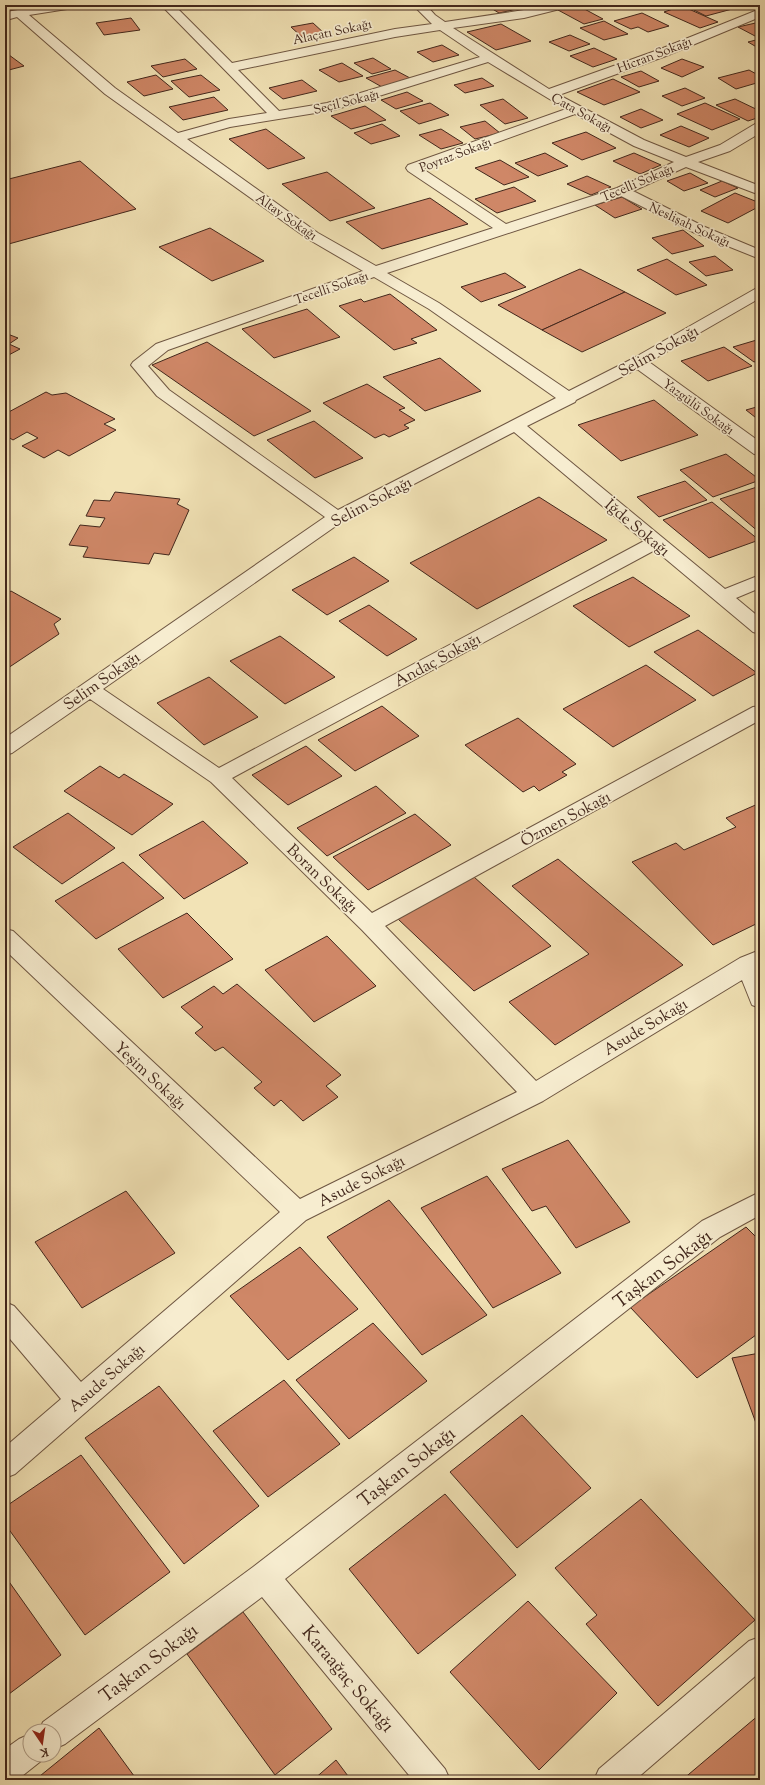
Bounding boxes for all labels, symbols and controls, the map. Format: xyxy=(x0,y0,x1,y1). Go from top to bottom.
street label: Alaçatı Sokağı xyxy=(291,16,374,50)
street label: Hicran Sokağı xyxy=(615,33,695,78)
street label: Seçil Sokağı xyxy=(312,86,382,120)
street label: Çata Sokağı xyxy=(547,90,615,138)
street label: Poyraz Sokağı xyxy=(417,134,495,178)
street label: Tecelli Sokağı xyxy=(599,160,677,207)
street label: Altay Sokağı xyxy=(251,190,320,246)
street label: Neslişah Sokağı xyxy=(646,199,733,253)
street label: Tecelli Sokağı xyxy=(292,268,371,310)
street label: Selim Sokağı xyxy=(615,320,704,384)
street label: Yazgülü Sokağı xyxy=(658,375,738,440)
street label: Selim Sokağı xyxy=(327,472,417,534)
street label: İğde Sokağı xyxy=(599,495,674,563)
street label: Andaç Sokağı xyxy=(391,628,486,694)
street label: Selim Sokağı xyxy=(59,647,146,717)
street label: Özmen Sokağı xyxy=(517,786,616,854)
street label: Boran Sokağı xyxy=(280,840,362,920)
street label: Asude Sokağı xyxy=(600,994,693,1062)
street label: Yeşim Sokağı xyxy=(108,1037,191,1117)
street label: Asude Sokağı xyxy=(315,1150,410,1214)
street label: Taşkan Sokağı xyxy=(608,1224,719,1316)
street label: Asude Sokağı xyxy=(64,1339,151,1419)
street label: Taşkan Sokağı xyxy=(353,1421,462,1515)
street label: Taşkan Sokağı xyxy=(94,1618,205,1710)
street label: Karaağaç Sokağı xyxy=(294,1620,400,1739)
north arrow xyxy=(22,1723,62,1763)
text: K xyxy=(38,1743,51,1760)

